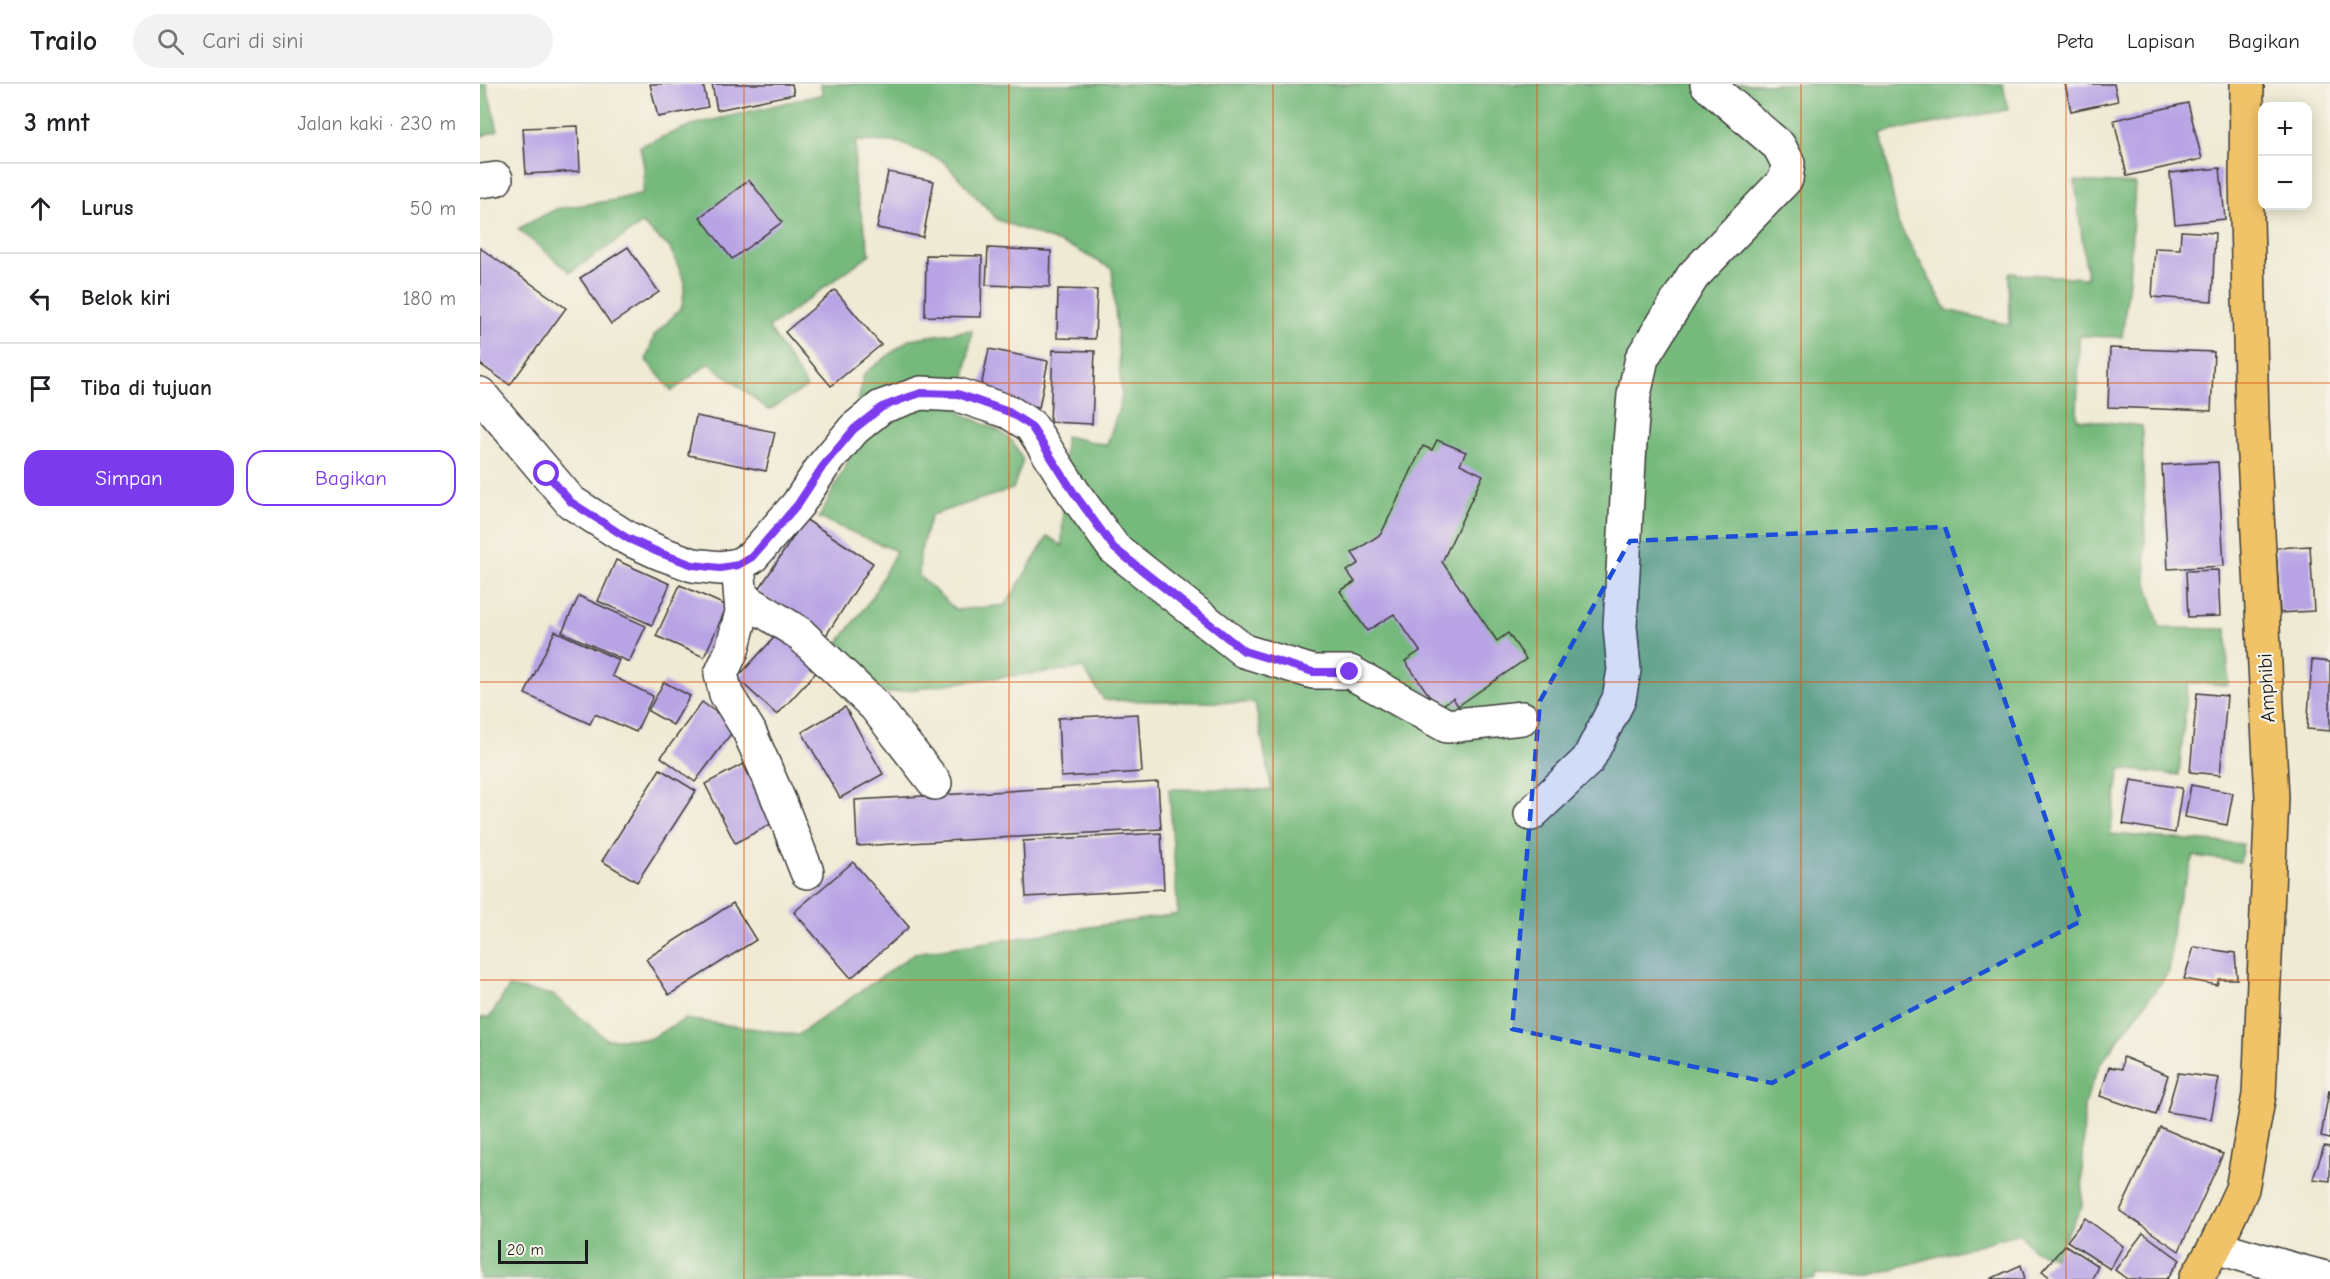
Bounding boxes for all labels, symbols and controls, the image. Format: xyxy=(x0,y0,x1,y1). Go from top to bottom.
search box xyxy=(133,14,553,68)
text: Trailo xyxy=(30,25,97,57)
icon: search xyxy=(154,25,187,58)
text: Cari di sini xyxy=(202,28,303,54)
text: Peta xyxy=(2056,29,2094,53)
text: Lapisan xyxy=(2127,29,2195,53)
text: Bagikan xyxy=(2228,29,2300,53)
map controls xyxy=(2258,102,2312,210)
button: + xyxy=(2258,102,2312,156)
text: 3 mnt xyxy=(24,108,89,138)
text: Jalan kaki · 230 m xyxy=(297,112,456,135)
button: − xyxy=(2258,156,2312,210)
icon: ahead xyxy=(24,192,57,225)
text: Lurus xyxy=(81,195,133,221)
text: 50 m xyxy=(410,197,456,220)
icon: left xyxy=(24,282,57,315)
text: Belok kiri xyxy=(81,285,171,311)
text: 180 m xyxy=(402,287,456,310)
icon: arrive xyxy=(24,372,57,405)
text: Tiba di tujuan xyxy=(81,375,212,401)
button: Simpan xyxy=(24,450,234,506)
button: Bagikan xyxy=(246,450,456,506)
route start xyxy=(533,460,559,486)
street label: Amphibi xyxy=(2253,653,2280,723)
route end xyxy=(1336,658,1362,684)
scale bar xyxy=(498,1237,588,1264)
text: 20 m xyxy=(507,1241,544,1259)

